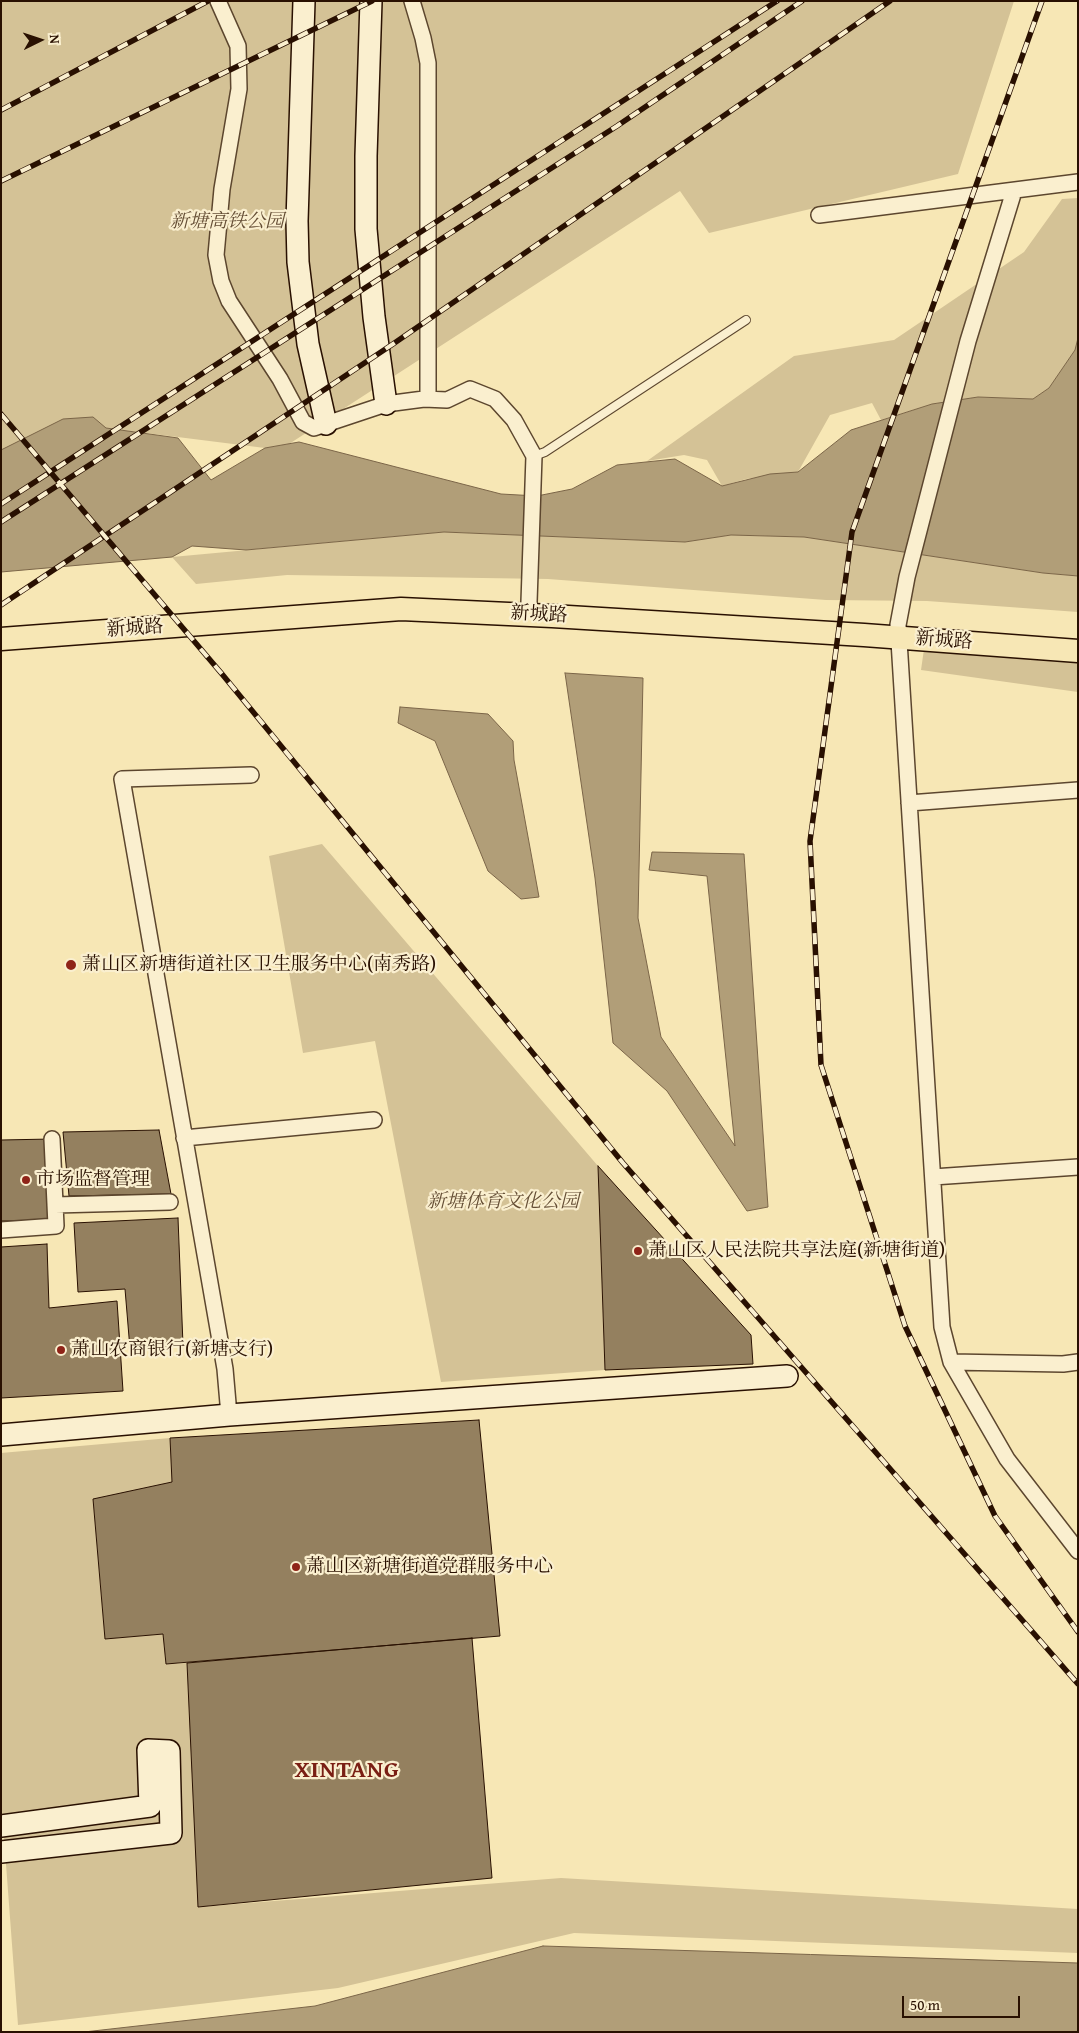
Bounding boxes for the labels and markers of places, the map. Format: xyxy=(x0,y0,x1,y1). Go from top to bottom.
place label: 萧山区新塘街道社区卫生服务中心(南秀路) xyxy=(82,954,436,976)
marker: 萧山区新塘街道社区卫生服务中心(南秀路) xyxy=(64,958,78,972)
place label: 市场监督管理 xyxy=(36,1169,150,1191)
marker: 市场监督管理 xyxy=(20,1174,32,1186)
place label: 萧山区人民法院共享法庭(新塘街道) xyxy=(648,1240,945,1262)
marker: 萧山区人民法院共享法庭(新塘街道) xyxy=(632,1245,644,1257)
place label: 萧山农商银行(新塘支行) xyxy=(71,1339,273,1361)
marker: 萧山农商银行(新塘支行) xyxy=(55,1344,67,1356)
place label: 萧山区新塘街道党群服务中心 xyxy=(306,1556,553,1578)
marker: 萧山区新塘街道党群服务中心 xyxy=(290,1561,302,1573)

